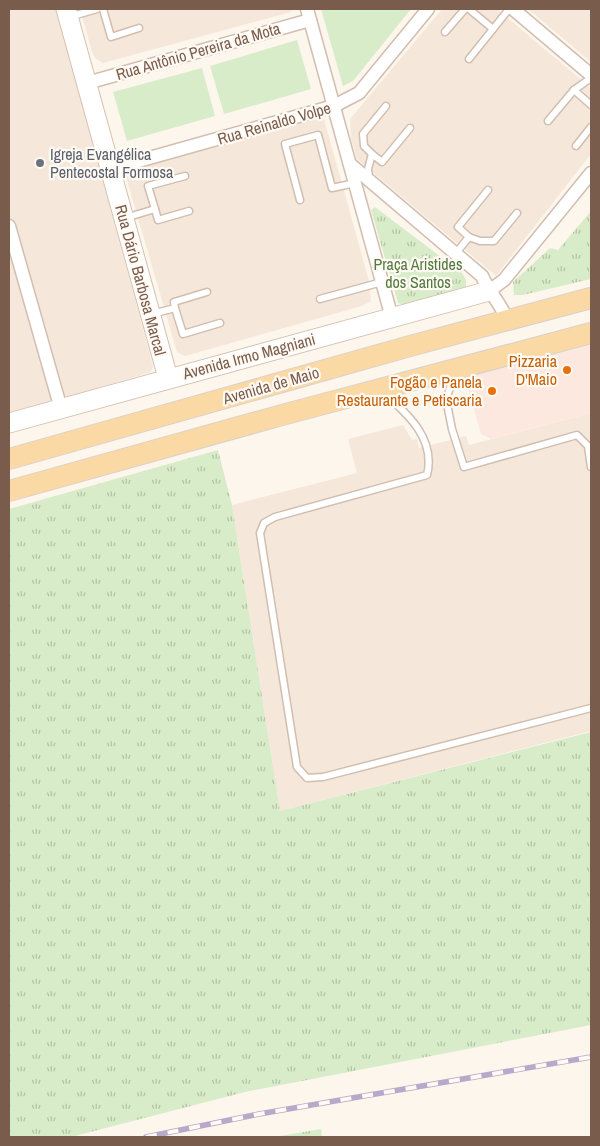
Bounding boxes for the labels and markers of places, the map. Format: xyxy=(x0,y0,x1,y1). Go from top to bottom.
place label: Igreja Evangélica Pentecostal Formosa xyxy=(50,143,174,183)
marker: Igreja Evangélica Pentecostal Formosa xyxy=(34,157,46,169)
place label: Pizzaria D'Maio xyxy=(509,350,558,390)
marker: Pizzaria D'Maio xyxy=(561,364,573,376)
place label: Fogão e Panela Restaurante e Petiscaria xyxy=(337,371,483,411)
marker: Fogão e Panela Restaurante e Petiscaria xyxy=(486,385,498,397)

